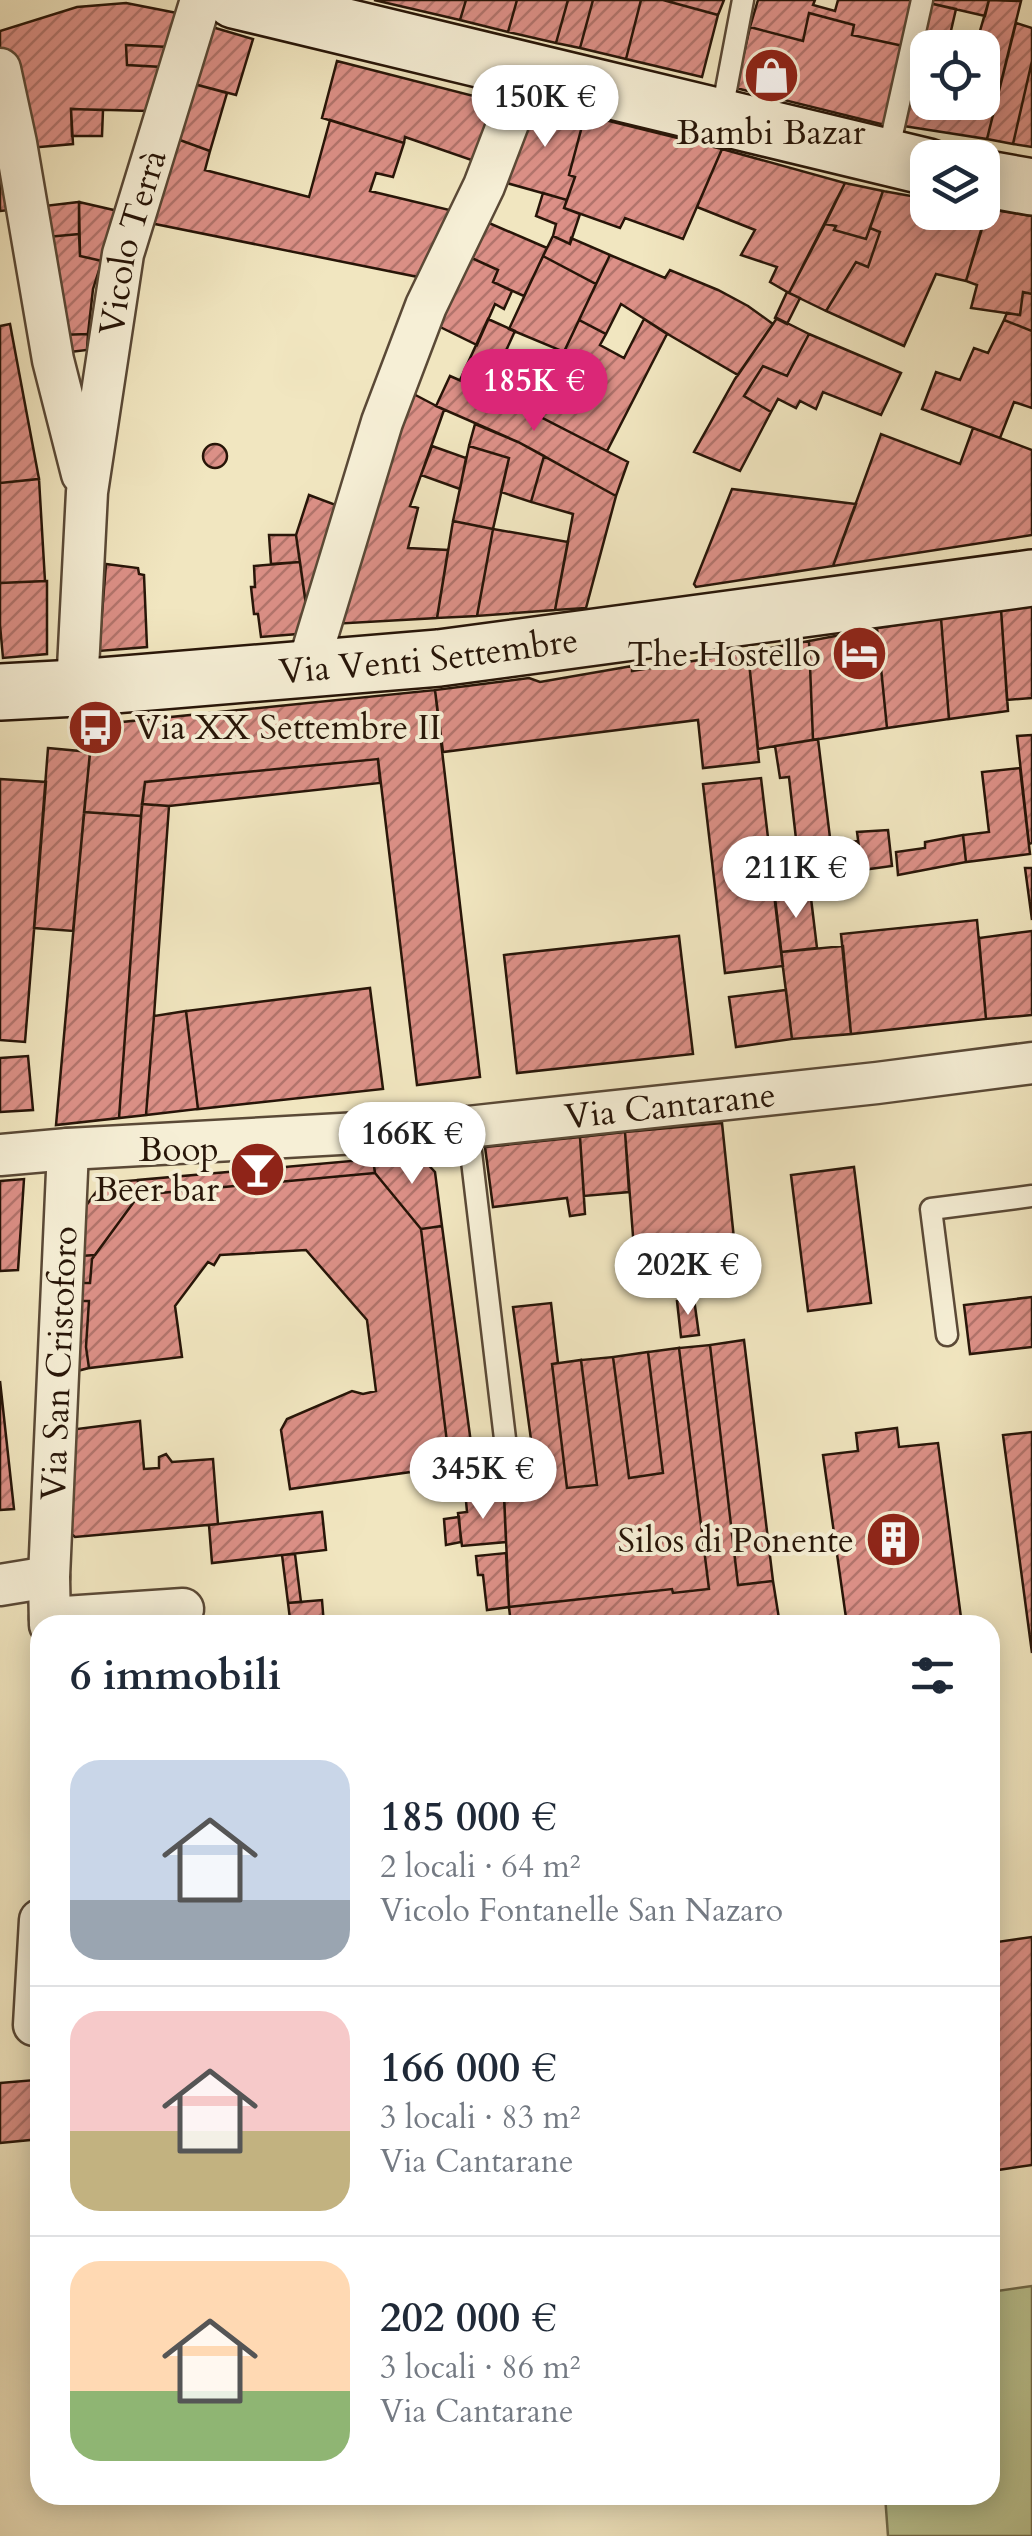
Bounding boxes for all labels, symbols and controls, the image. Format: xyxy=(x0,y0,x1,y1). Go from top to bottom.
map controls xyxy=(910,30,1000,230)
button: locate xyxy=(910,30,1000,120)
shop icon: Bambi Bazar xyxy=(741,46,801,106)
pin: 150K € xyxy=(464,65,626,150)
text: 150K € xyxy=(494,75,596,119)
place label: Bambi Bazar xyxy=(677,109,866,157)
button: layers xyxy=(910,140,1000,230)
street label: Vicolo Terrà xyxy=(88,144,179,339)
pin: 185K € xyxy=(453,349,615,434)
text: 185K € xyxy=(483,359,585,403)
street label: Via Venti Settembre xyxy=(277,616,581,696)
hotel icon: The Hostello xyxy=(830,624,890,684)
place label: The Hostello xyxy=(627,631,821,679)
bus stop icon: Via XX Settembre II xyxy=(66,697,126,757)
place label: Via XX Settembre II xyxy=(135,704,441,752)
pin: 211K € xyxy=(715,836,877,921)
text: 211K € xyxy=(745,846,847,890)
street label: Via Cantarane xyxy=(562,1071,778,1141)
pin: 166K € xyxy=(331,1102,493,1187)
text: 166K € xyxy=(361,1112,463,1156)
place label: Boop Beer bar xyxy=(95,1126,219,1214)
bar icon: Boop Beer bar xyxy=(228,1139,288,1199)
street label: Via San Cristoforo xyxy=(29,1225,90,1501)
pin: 202K € xyxy=(607,1233,769,1318)
text: 202K € xyxy=(637,1243,739,1287)
pin: 345K € xyxy=(402,1437,564,1522)
text: 345K € xyxy=(432,1447,534,1491)
building icon: Silos di Ponente xyxy=(863,1510,923,1570)
place label: Silos di Ponente xyxy=(618,1517,854,1565)
text: 6 immobili xyxy=(70,1647,281,1704)
icon: filters xyxy=(905,1648,960,1703)
text: 185 000 € xyxy=(380,1788,557,1845)
icon: home xyxy=(150,1800,270,1920)
text: 2 locali · 64 m² xyxy=(380,1845,580,1889)
text: Vicolo Fontanelle San Nazaro xyxy=(380,1889,783,1933)
text: 166 000 € xyxy=(380,2039,557,2096)
icon: home xyxy=(150,2051,270,2171)
text: 3 locali · 83 m² xyxy=(380,2096,580,2140)
text: Via Cantarane xyxy=(380,2140,574,2184)
text: 202 000 € xyxy=(380,2289,557,2346)
icon: home xyxy=(150,2301,270,2421)
text: 3 locali · 86 m² xyxy=(380,2346,580,2390)
text: Via Cantarane xyxy=(380,2390,574,2434)

